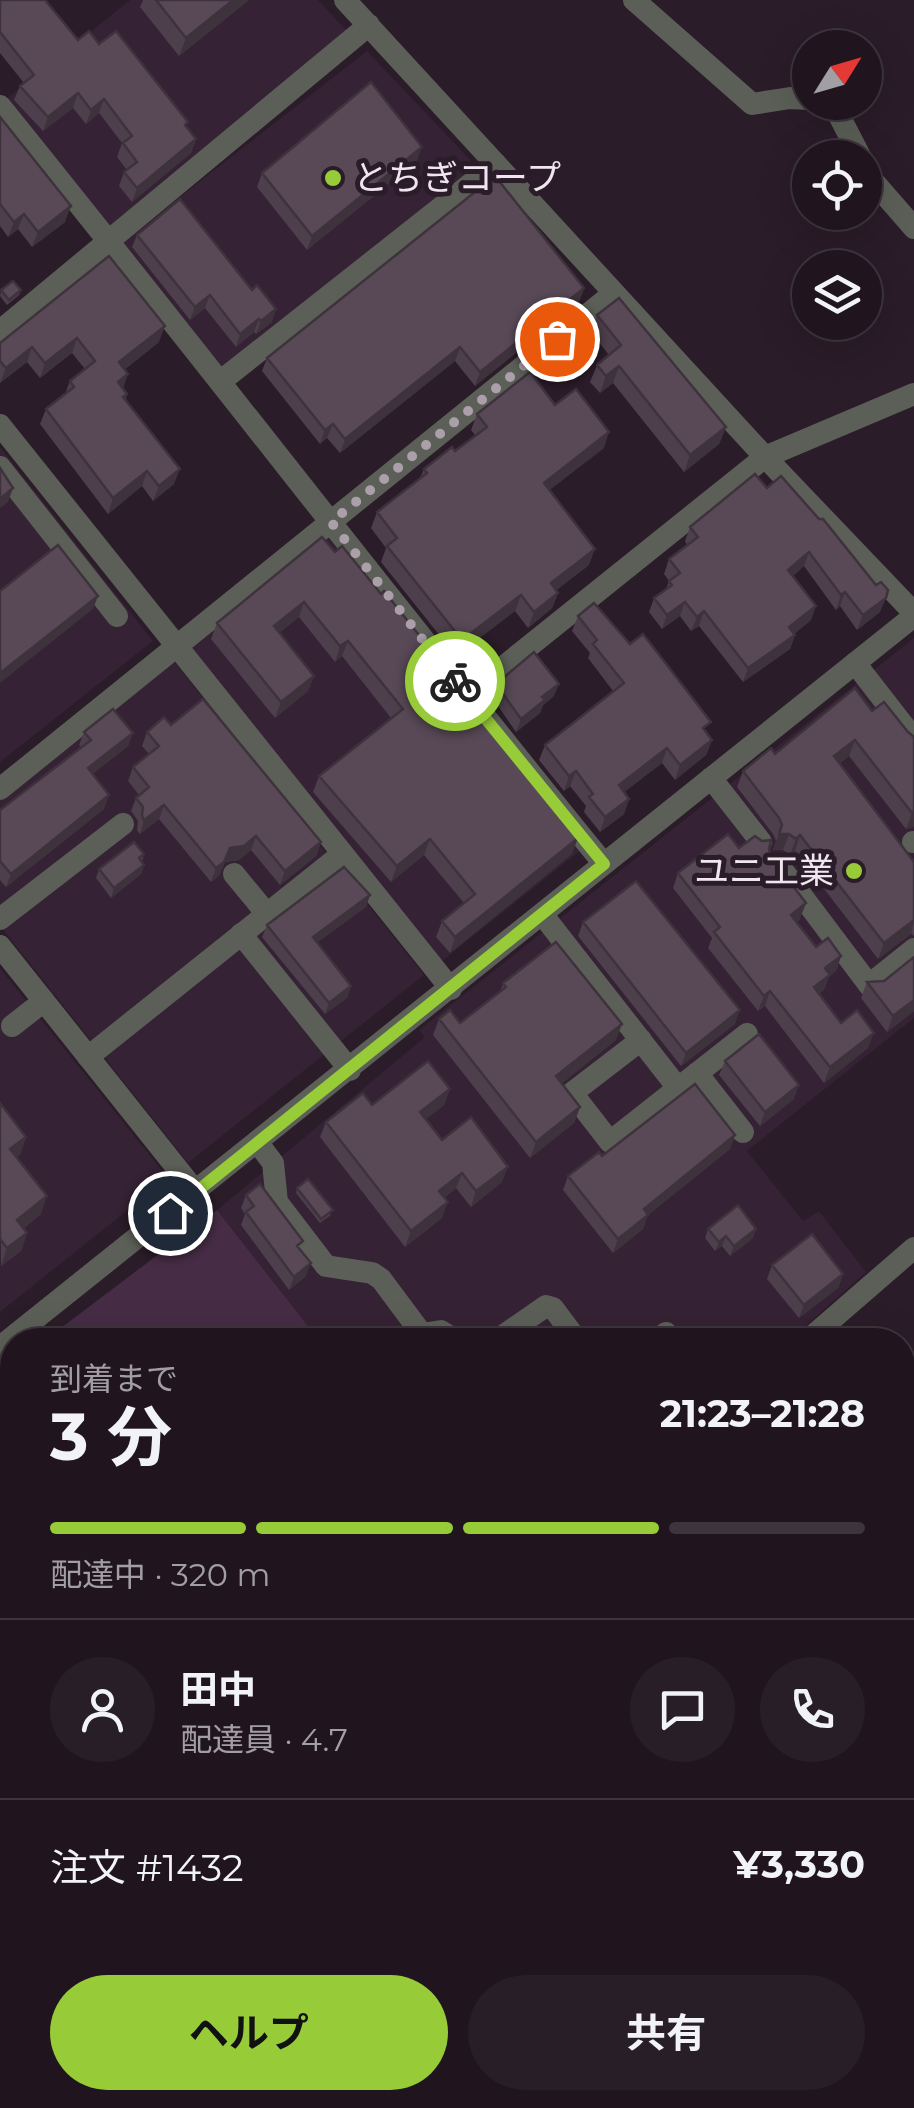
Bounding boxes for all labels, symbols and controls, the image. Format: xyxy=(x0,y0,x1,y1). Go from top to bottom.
north arrow xyxy=(792,30,882,120)
map controls xyxy=(792,30,882,340)
button: locate xyxy=(792,140,882,230)
place label: とちぎコープ xyxy=(353,156,561,199)
marker: とちぎコープ xyxy=(322,167,344,189)
button: layers xyxy=(792,250,882,340)
pin xyxy=(515,297,600,382)
icon: bag xyxy=(530,312,585,367)
courier xyxy=(405,631,505,731)
icon: bike xyxy=(428,654,483,709)
place label: ユニ工業 xyxy=(694,849,834,892)
marker: ユニ工業 xyxy=(843,860,865,882)
pin xyxy=(128,1171,213,1256)
icon: home xyxy=(143,1186,198,1241)
text: 到着まで xyxy=(50,1359,178,1398)
text: 21:23–21:28 xyxy=(660,1390,865,1437)
text: 3 分 xyxy=(50,1397,172,1476)
text: 配達中 · 320 m xyxy=(50,1555,270,1594)
button: person xyxy=(50,1657,155,1762)
button: chat xyxy=(630,1657,735,1762)
button: phone xyxy=(760,1657,865,1762)
text: 田中 xyxy=(180,1666,256,1713)
text: 配達員 · 4.7 xyxy=(180,1720,348,1759)
text: ¥3,330 xyxy=(733,1841,865,1888)
text: 注文 #1432 xyxy=(50,1844,244,1891)
button: ヘルプ xyxy=(50,1975,448,2090)
button: 共有 xyxy=(468,1975,865,2090)

